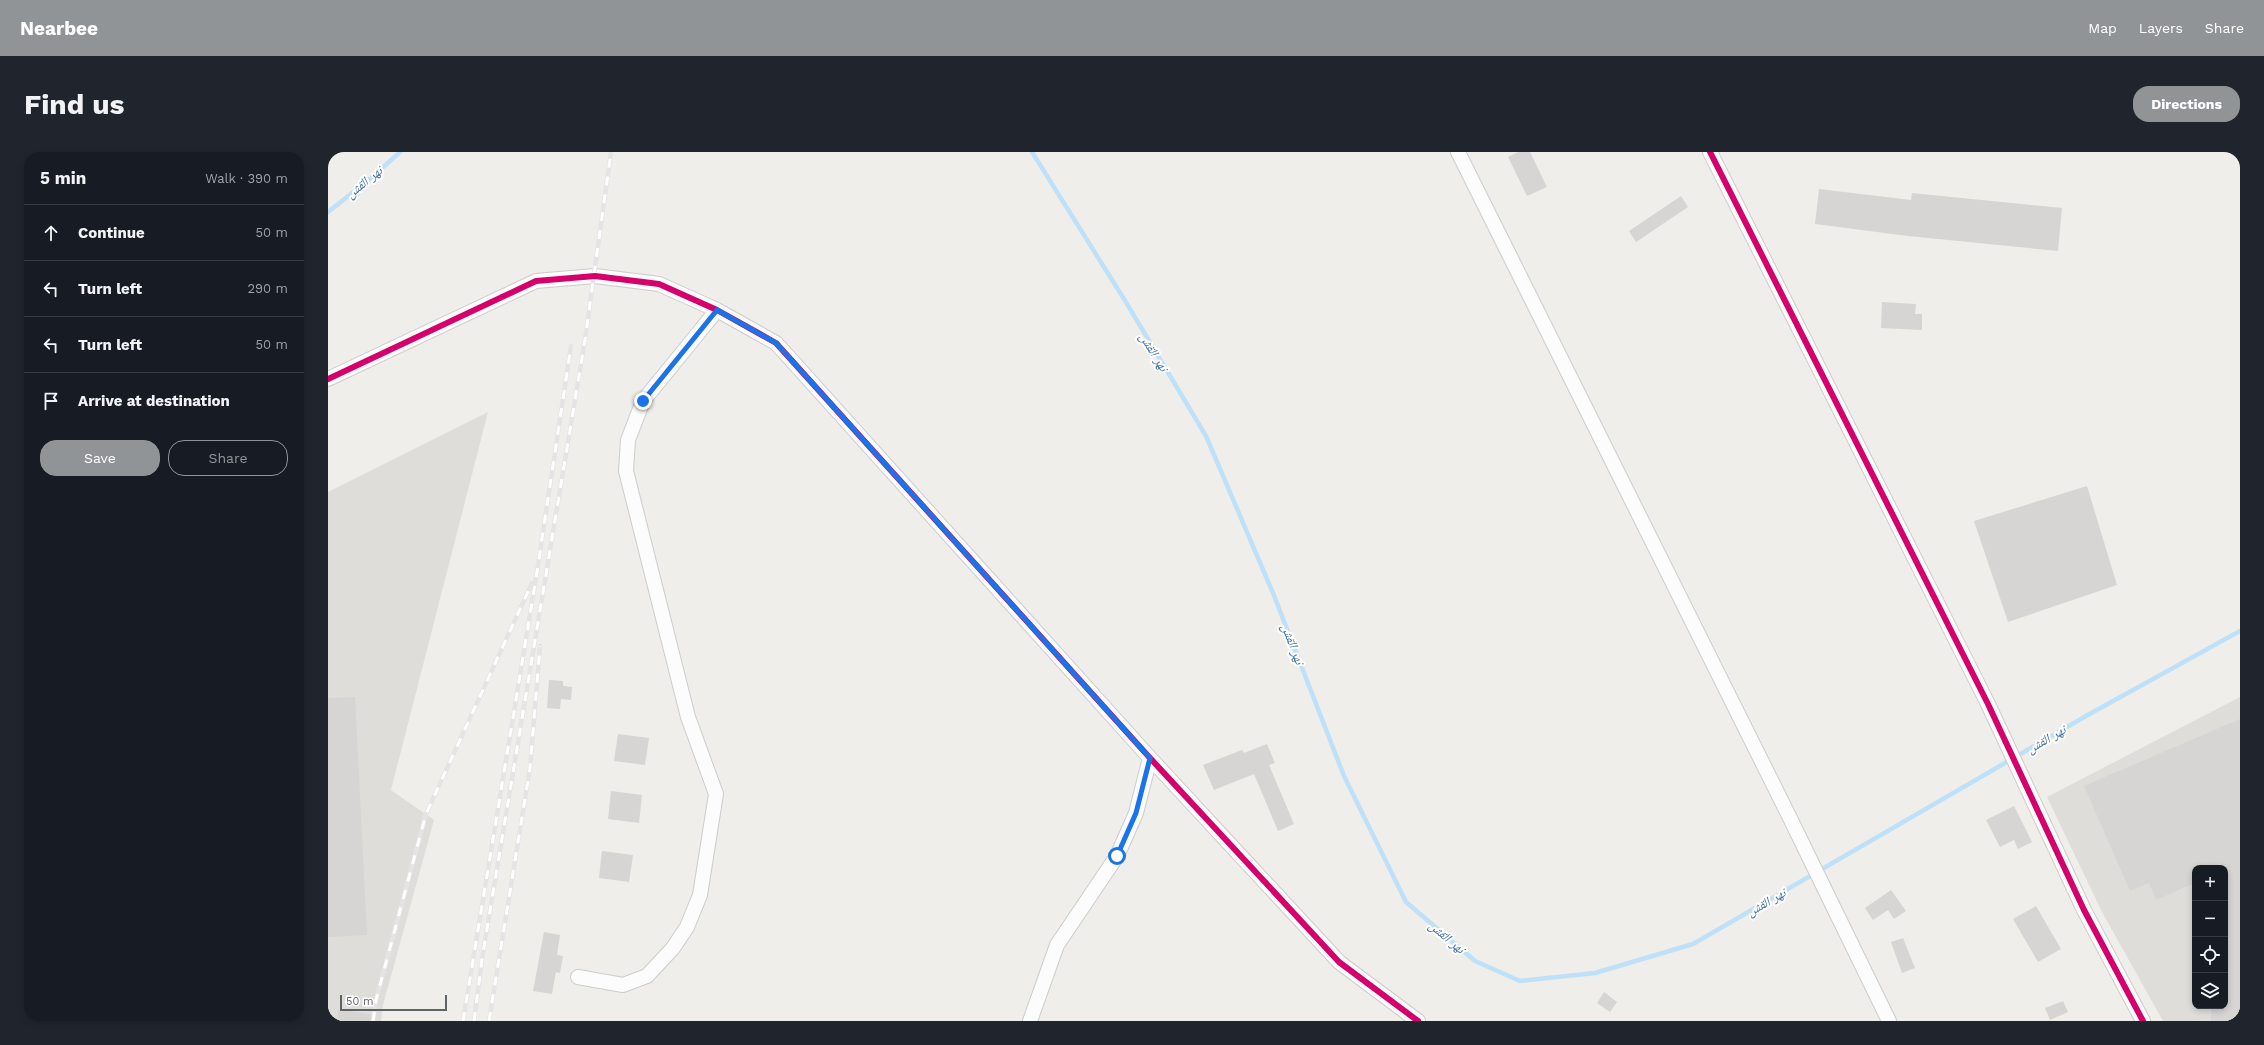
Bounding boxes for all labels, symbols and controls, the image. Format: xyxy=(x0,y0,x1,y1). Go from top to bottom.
text: Nearbee xyxy=(20,17,98,40)
text: Map xyxy=(2088,20,2117,36)
text: Layers xyxy=(2139,20,2183,36)
text: Share xyxy=(2205,20,2244,36)
button: Directions xyxy=(2133,86,2240,122)
text: Find us xyxy=(24,88,124,121)
water label: نهر القش xyxy=(343,161,388,202)
text: 5 min xyxy=(40,168,86,188)
text: Walk · 390 m xyxy=(205,171,288,186)
icon: ahead xyxy=(40,222,62,244)
text: Continue xyxy=(78,224,145,242)
text: 50 m xyxy=(256,225,288,240)
icon: left xyxy=(40,278,62,300)
text: Turn left xyxy=(78,280,142,298)
text: 290 m xyxy=(247,281,288,296)
water label: نهر القش xyxy=(1136,330,1173,376)
icon: left xyxy=(40,334,62,356)
text: Turn left xyxy=(78,336,142,354)
text: 50 m xyxy=(256,337,288,352)
icon: arrive xyxy=(40,390,62,412)
text: Arrive at destination xyxy=(78,392,230,410)
route end xyxy=(634,392,652,410)
button: Save xyxy=(40,440,160,476)
button: Share xyxy=(168,440,288,476)
water label: نهر القش xyxy=(1277,622,1308,669)
water label: نهر القش xyxy=(2024,721,2071,757)
route start xyxy=(1108,847,1126,865)
map controls xyxy=(2192,865,2228,1009)
button: + xyxy=(2192,865,2228,901)
water label: نهر القش xyxy=(1744,884,1791,920)
button: − xyxy=(2192,901,2228,937)
water label: نهر القش xyxy=(1425,918,1470,959)
button: locate xyxy=(2192,937,2228,973)
button: layers xyxy=(2192,973,2228,1009)
scale bar xyxy=(340,993,447,1012)
text: 50 m xyxy=(346,995,373,1008)

